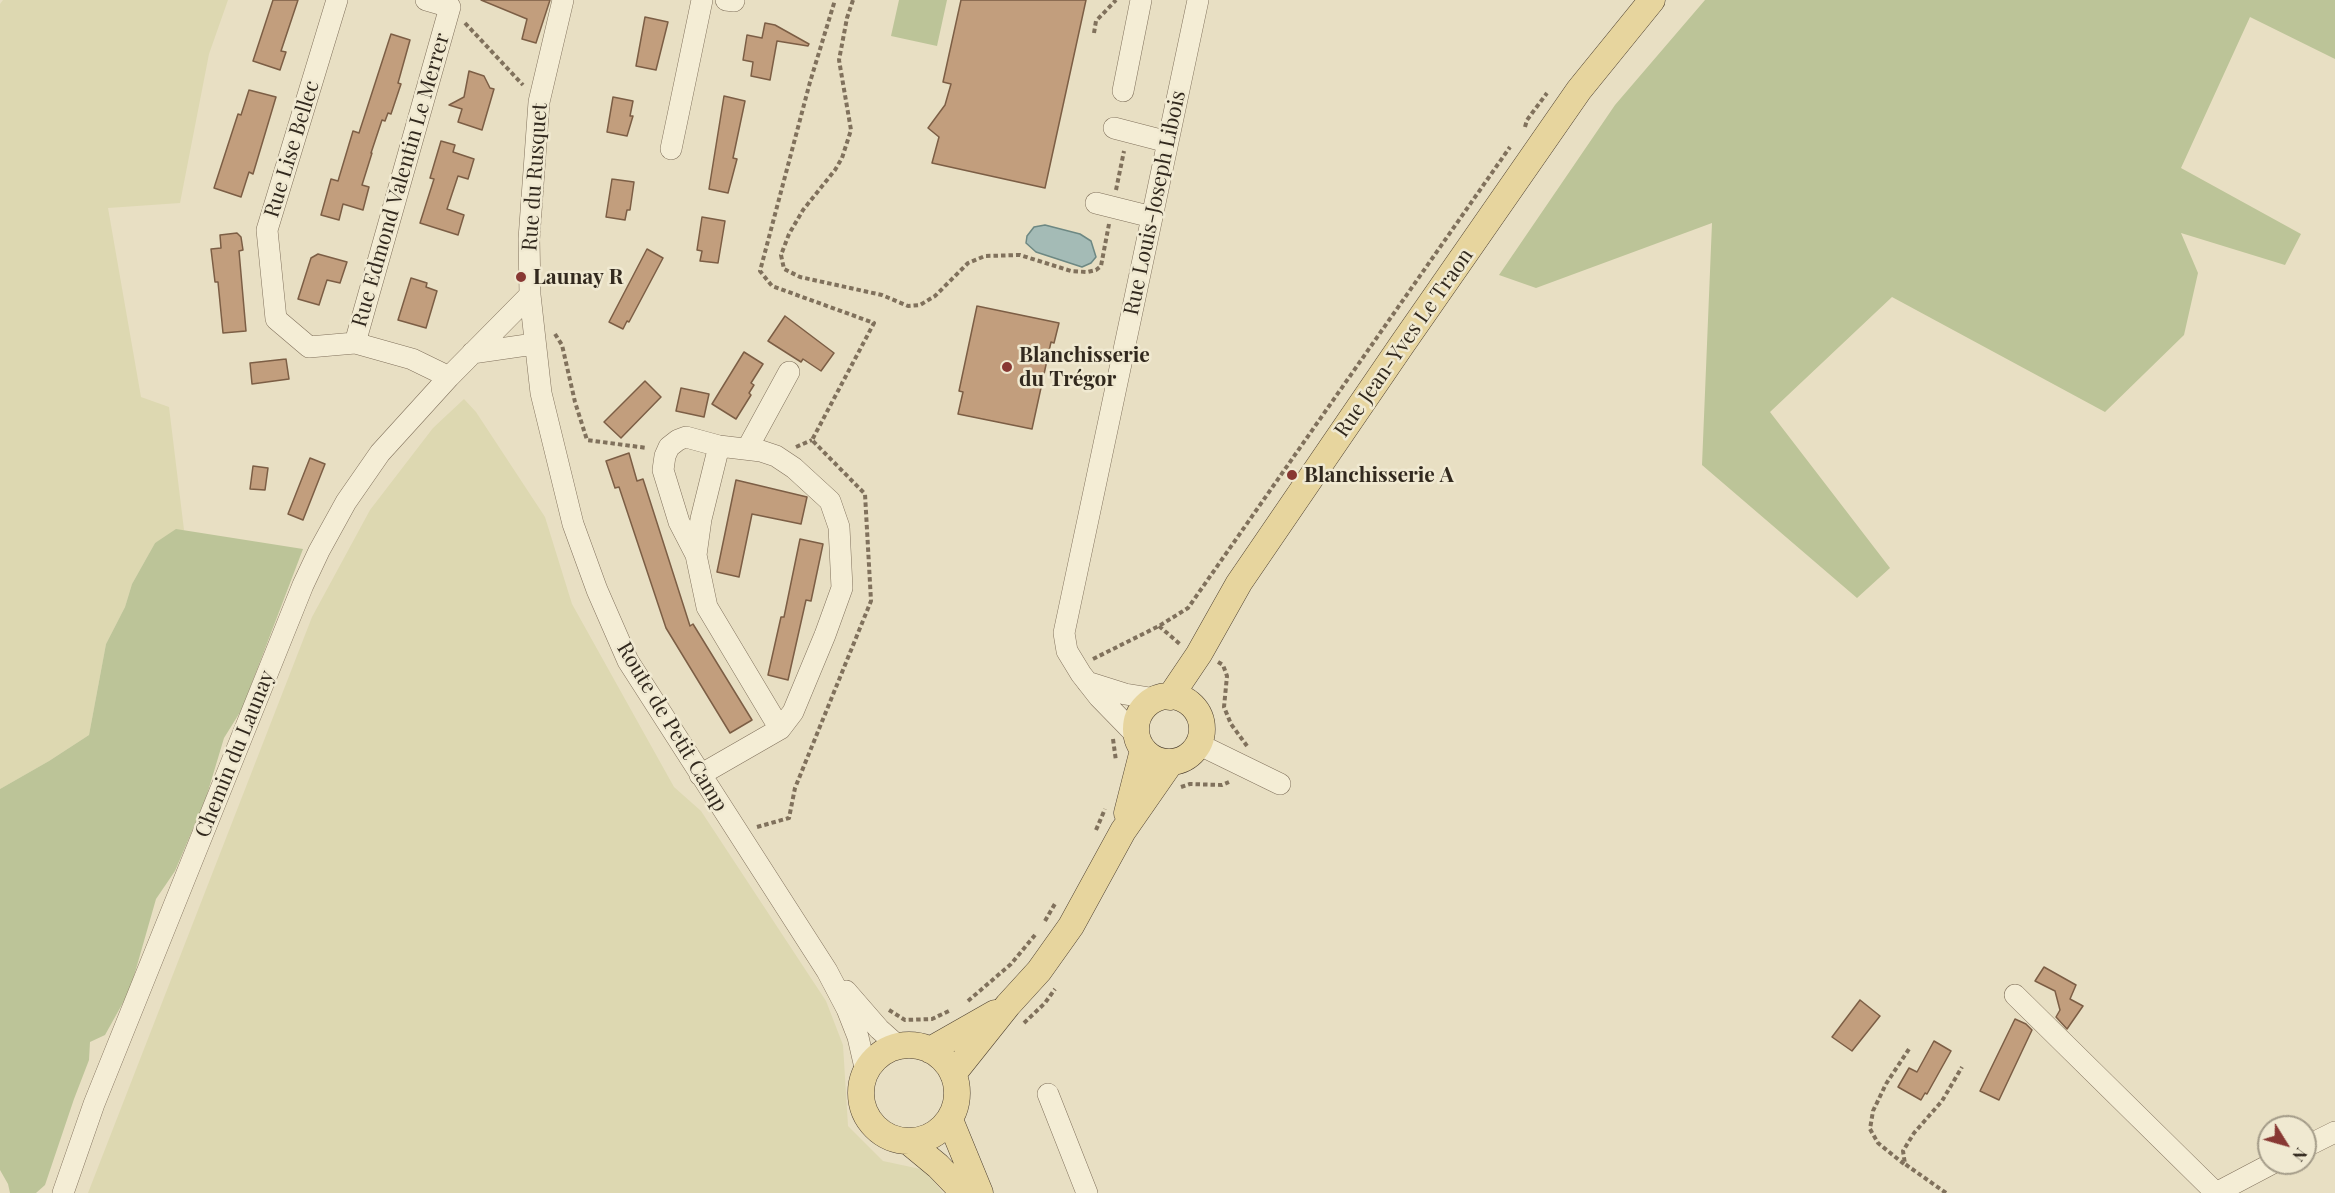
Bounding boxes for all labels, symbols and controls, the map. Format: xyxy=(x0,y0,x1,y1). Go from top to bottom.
street label: Rue Edmond Valentin Le Merrer xyxy=(347,30,455,330)
street label: Rue Lise Bellec xyxy=(259,78,325,220)
street label: Rue Louis-Joseph Libois xyxy=(1119,88,1191,318)
street label: Rue du Rusquet xyxy=(517,102,553,252)
street label: Rue Jean-Yves Le Traon xyxy=(1329,244,1479,442)
place label: Launay R xyxy=(533,264,623,290)
marker: Launay R xyxy=(514,270,528,284)
place label: Blanchisserie du Trégor xyxy=(1019,342,1150,392)
marker: Blanchisserie du Trégor xyxy=(1000,360,1014,374)
place label: Blanchisserie A xyxy=(1304,462,1454,488)
marker: Blanchisserie A xyxy=(1285,468,1299,482)
street label: Route de Petit Camp xyxy=(611,638,733,816)
street label: Chemin du Launay xyxy=(190,667,280,841)
north arrow xyxy=(2257,1115,2317,1175)
text: N xyxy=(2288,1144,2312,1166)

